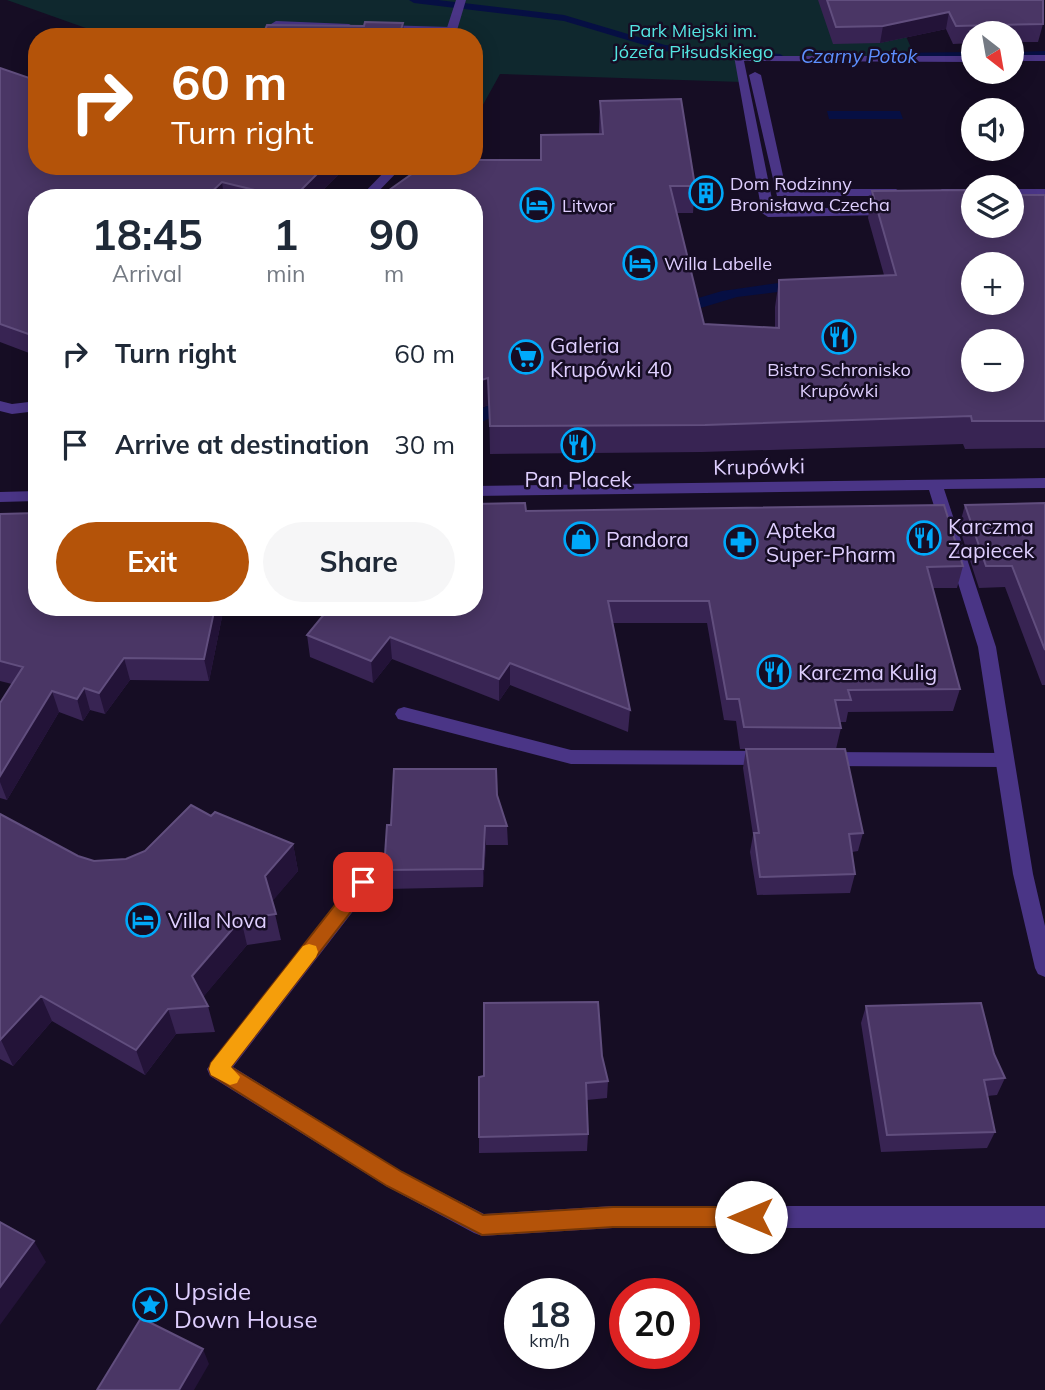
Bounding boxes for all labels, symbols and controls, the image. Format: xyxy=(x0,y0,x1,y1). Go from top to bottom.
park label: Park Miejski im. Józefa Piłsudskiego xyxy=(613,19,773,63)
north arrow xyxy=(961,21,1024,84)
map controls xyxy=(961,21,1024,392)
water label: Czarny Potok xyxy=(801,44,919,68)
text: 60 m xyxy=(171,51,287,112)
icon: right xyxy=(56,56,147,147)
button: sound xyxy=(961,98,1024,161)
text: Turn right xyxy=(171,112,314,152)
place label: Dom Rodzinny Bronisława Czecha xyxy=(730,172,890,216)
building icon: Dom Rodzinny Bronisława Czecha xyxy=(687,174,725,212)
button: layers xyxy=(961,175,1024,238)
hotel icon: Litwor xyxy=(518,186,556,224)
place label: Litwor xyxy=(562,194,615,217)
text: 18:45 xyxy=(92,208,203,261)
text: 1 xyxy=(273,208,298,261)
text: 90 xyxy=(369,208,419,261)
hotel icon: Willa Labelle xyxy=(621,244,659,282)
place label: Willa Labelle xyxy=(664,252,772,275)
button: + xyxy=(961,252,1024,315)
text: Arrival xyxy=(112,259,182,288)
text: min xyxy=(266,259,305,288)
text: m xyxy=(384,259,404,288)
restaurant icon: Bistro Schronisko Krupówki xyxy=(820,318,858,356)
button: − xyxy=(961,329,1024,392)
place label: Galeria Krupówki 40 xyxy=(550,332,672,382)
icon: right xyxy=(56,335,94,373)
text: Turn right xyxy=(115,337,236,370)
text: 60 m xyxy=(394,337,455,370)
supermarket icon: Galeria Krupówki 40 xyxy=(507,338,545,376)
place label: Bistro Schronisko Krupówki xyxy=(767,358,911,402)
icon: arrive xyxy=(56,426,94,464)
restaurant icon: Pan Placek xyxy=(559,426,597,464)
text: Arrive at destination xyxy=(115,428,370,461)
text: 30 m xyxy=(394,428,455,461)
street label: Krupówki xyxy=(713,452,805,480)
place label: Pan Placek xyxy=(524,466,632,492)
place label: Karczma Zapiecek xyxy=(948,513,1035,563)
place label: Apteka Super-Pharm xyxy=(766,517,896,567)
restaurant icon: Karczma Zapiecek xyxy=(905,519,943,557)
shop icon: Pandora xyxy=(562,520,600,558)
button: Exit xyxy=(56,522,249,602)
button: Share xyxy=(263,522,455,602)
pharmacy icon: Apteka Super-Pharm xyxy=(722,523,760,561)
place label: Pandora xyxy=(606,526,689,552)
restaurant icon: Karczma Kulig xyxy=(755,653,793,691)
place label: Karczma Kulig xyxy=(798,659,937,685)
pin xyxy=(333,852,393,912)
icon: arrive xyxy=(344,863,382,901)
hotel icon: Villa Nova xyxy=(124,901,162,939)
place label: Villa Nova xyxy=(168,907,267,933)
position arrow xyxy=(714,1180,788,1254)
place label: Upside Down House xyxy=(174,1276,318,1334)
speed limit sign: 20 xyxy=(609,1278,700,1369)
place icon: Upside Down House xyxy=(131,1286,169,1324)
text: 18 xyxy=(528,1292,571,1336)
text: km/h xyxy=(529,1329,570,1352)

